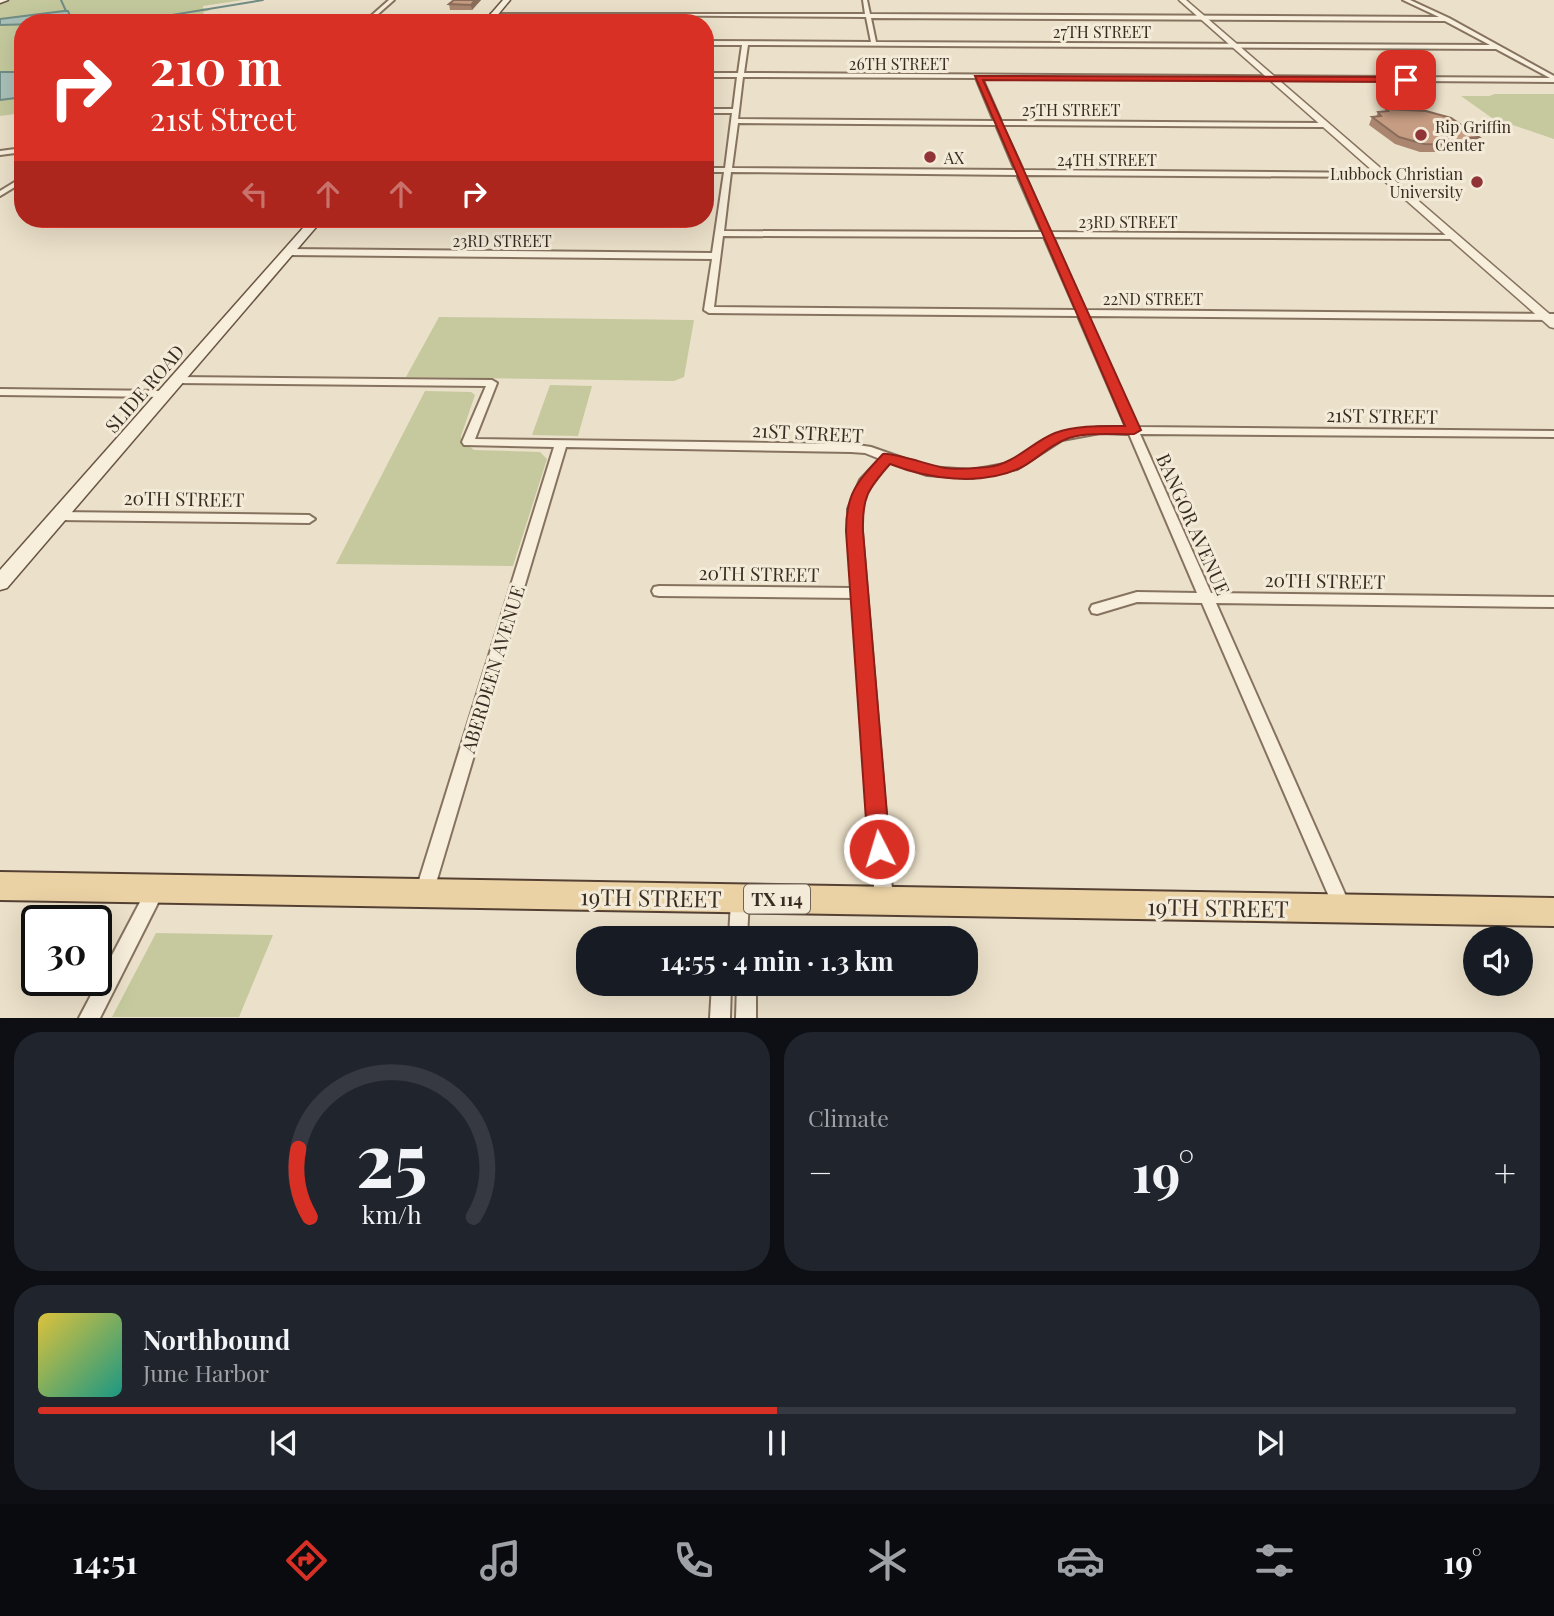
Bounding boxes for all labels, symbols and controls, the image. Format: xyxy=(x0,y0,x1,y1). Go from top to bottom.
street label: 27TH STREET xyxy=(1053,21,1151,42)
text: 210 m xyxy=(150,33,282,98)
icon: right xyxy=(35,42,126,133)
pin xyxy=(1376,50,1436,110)
street label: 26TH STREET xyxy=(849,53,949,74)
icon: arrive xyxy=(1387,61,1425,99)
text: 21st Street xyxy=(150,96,296,139)
street label: 25TH STREET xyxy=(1022,99,1120,120)
place label: Rip Griffin Center xyxy=(1435,116,1511,155)
marker: Rip Griffin Center xyxy=(1413,127,1429,143)
place label: AX xyxy=(943,147,965,168)
marker: AX xyxy=(922,149,938,165)
street label: 24TH STREET xyxy=(1057,149,1157,170)
place label: Lubbock Christian University xyxy=(1330,163,1463,202)
marker: Lubbock Christian University xyxy=(1469,174,1485,190)
icon: left xyxy=(236,175,274,213)
icon: ahead xyxy=(309,175,347,213)
icon: ahead xyxy=(382,175,420,213)
icon: right xyxy=(455,175,493,213)
street label: 23RD STREET xyxy=(1078,211,1178,232)
street label: 23RD STREET xyxy=(452,230,552,251)
street label: 22ND STREET xyxy=(1103,288,1203,309)
street label: SLIDE ROAD xyxy=(98,338,190,438)
street label: 21ST STREET xyxy=(1326,401,1438,429)
street label: 21ST STREET xyxy=(752,416,865,448)
street label: BANGOR AVENUE xyxy=(1151,449,1237,599)
street label: 20TH STREET xyxy=(123,484,245,512)
street label: 20TH STREET xyxy=(698,559,820,587)
street label: 20TH STREET xyxy=(1264,566,1386,594)
street label: ABERDEEN AVENUE xyxy=(454,582,530,757)
position arrow xyxy=(842,812,916,886)
street label: 19TH STREET xyxy=(580,880,722,914)
road number: TX 114 xyxy=(744,884,810,914)
street label: 19TH STREET xyxy=(1147,890,1289,924)
speed limit sign: 30 xyxy=(21,905,112,996)
map controls xyxy=(1463,926,1533,996)
button: sound xyxy=(1463,926,1533,996)
text: 14:55 · 4 min · 1.3 km xyxy=(660,943,894,978)
text: Climate xyxy=(808,1102,889,1133)
text: 25 xyxy=(356,1109,428,1206)
text: 19° xyxy=(1132,1137,1195,1206)
text: − xyxy=(808,1146,833,1197)
text: + xyxy=(1494,1146,1516,1197)
text: km/h xyxy=(362,1197,422,1230)
text: Northbound xyxy=(143,1322,290,1357)
text: June Harbor xyxy=(143,1357,269,1388)
icon: previous xyxy=(265,1424,303,1462)
icon: pause xyxy=(758,1424,796,1462)
icon: next xyxy=(1251,1424,1289,1462)
icon: directions xyxy=(282,1536,331,1585)
icon: music xyxy=(476,1536,525,1585)
icon: phone xyxy=(669,1536,718,1585)
icon: climate xyxy=(863,1536,912,1585)
icon: car xyxy=(1056,1536,1105,1585)
icon: filters xyxy=(1250,1536,1299,1585)
text: 14:51 xyxy=(72,1539,138,1582)
text: 19° xyxy=(1443,1539,1482,1582)

